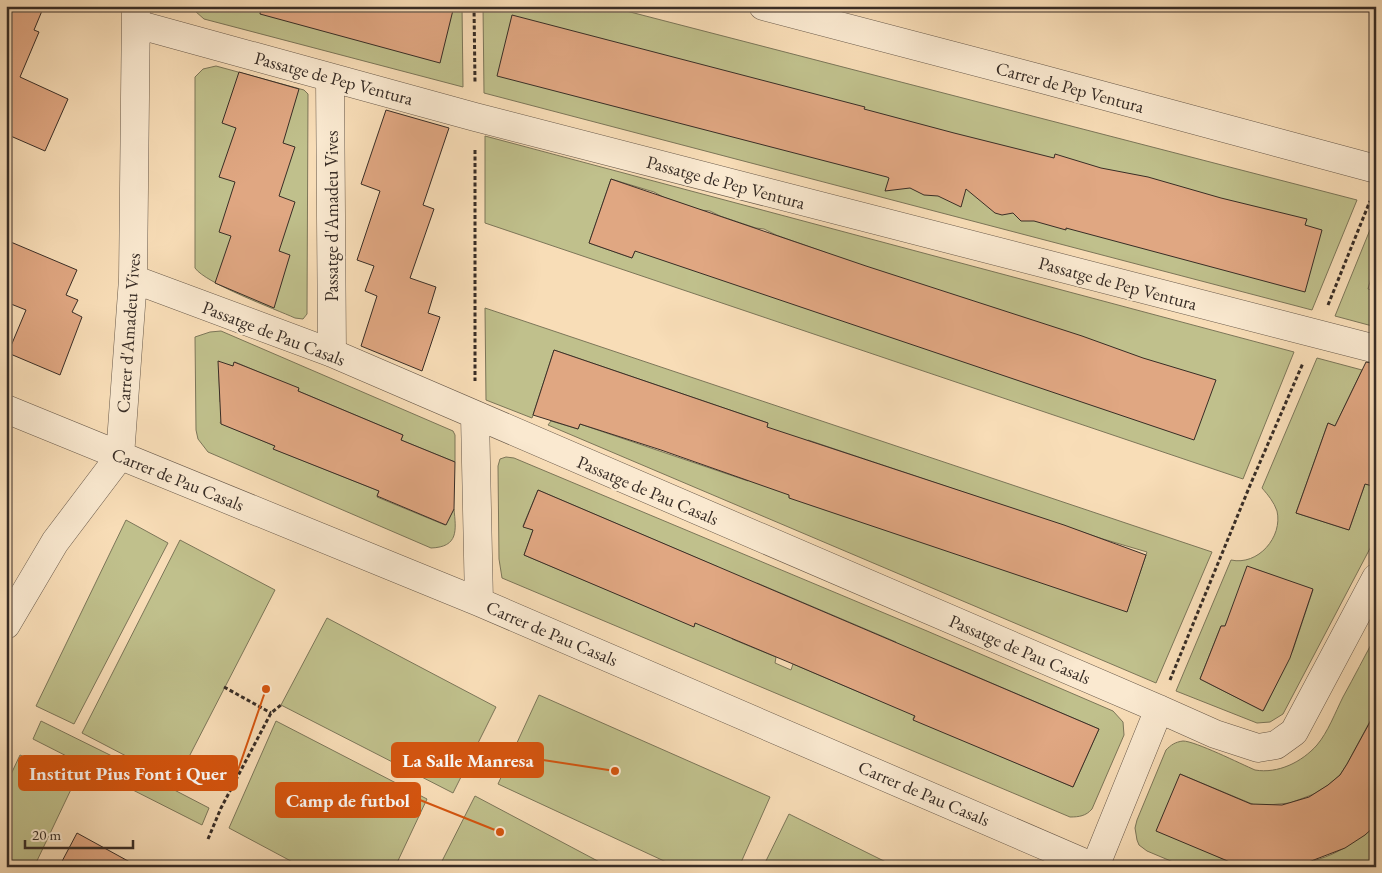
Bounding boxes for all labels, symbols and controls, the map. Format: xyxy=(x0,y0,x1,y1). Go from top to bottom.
street label: Passatge de Pep Ventura xyxy=(252,46,416,110)
street label: Carrer de Pep Ventura xyxy=(993,56,1147,118)
street label: Passatge d'Amadeu Vives xyxy=(320,130,343,302)
street label: Passatge de Pep Ventura xyxy=(644,150,808,214)
street label: Passatge de Pep Ventura xyxy=(1036,251,1200,315)
street label: Carrer d'Amadeu Vives xyxy=(111,252,145,414)
street label: Passatge de Pau Casals xyxy=(199,295,349,371)
street label: Carrer de Pau Casals xyxy=(108,442,248,516)
street label: Passatge de Pau Casals xyxy=(574,450,722,530)
street label: Carrer de Pau Casals xyxy=(483,595,621,671)
street label: Passatge de Pau Casals xyxy=(946,609,1094,689)
callout: La Salle Manresa xyxy=(392,743,543,777)
text: La Salle Manresa xyxy=(402,748,534,773)
street label: Carrer de Pau Casals xyxy=(855,755,993,831)
callout: Institut Pius Font i Quer xyxy=(19,756,237,790)
text: Institut Pius Font i Quer xyxy=(29,761,227,786)
callout: Camp de futbol xyxy=(276,783,420,817)
text: Camp de futbol xyxy=(286,788,411,813)
scale bar xyxy=(25,818,132,850)
text: 20 m xyxy=(32,825,61,844)

